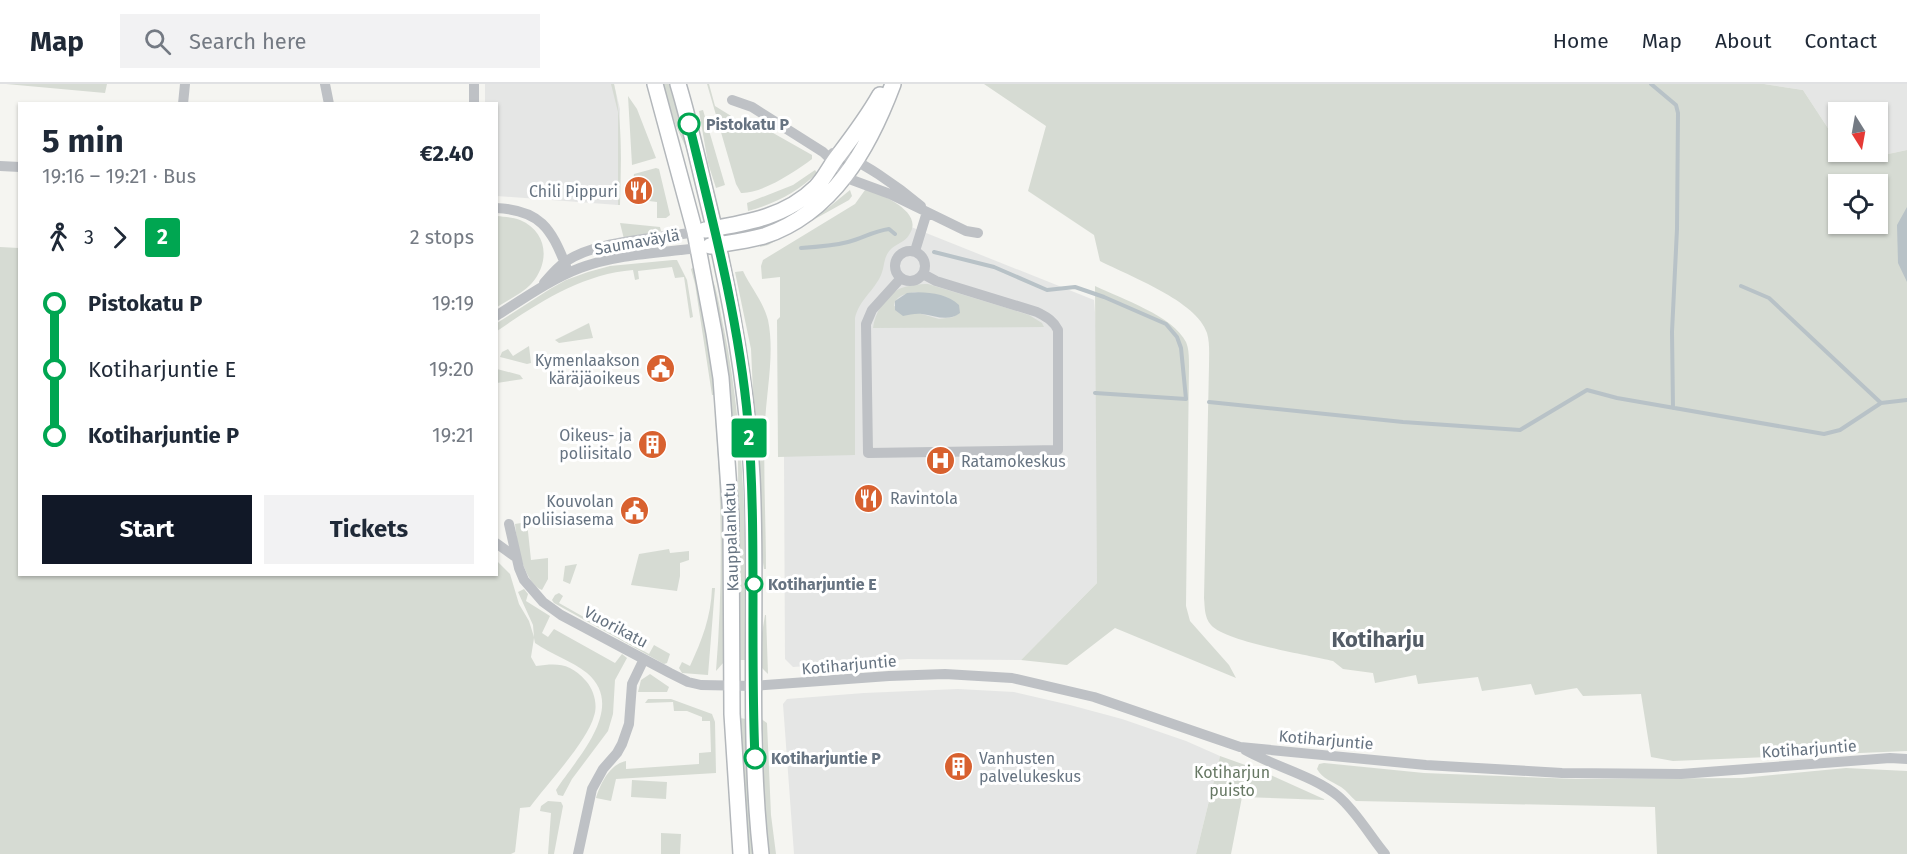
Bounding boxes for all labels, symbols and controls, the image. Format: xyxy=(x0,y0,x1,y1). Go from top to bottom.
search box xyxy=(120,14,540,68)
text: Map xyxy=(30,25,84,58)
icon: search xyxy=(141,25,174,58)
text: Search here xyxy=(189,28,307,55)
text: Home xyxy=(1553,28,1609,54)
text: Map xyxy=(1642,28,1682,54)
text: About xyxy=(1715,28,1772,54)
text: Contact xyxy=(1805,28,1877,54)
north arrow xyxy=(1828,102,1888,162)
map controls xyxy=(1828,102,1888,234)
marker: Pistokatu P xyxy=(678,113,700,135)
place label: Pistokatu P xyxy=(706,115,790,134)
text: 5 min xyxy=(42,121,124,161)
text: €2.40 xyxy=(420,140,474,167)
text: 19:16 – 19:21 · Bus xyxy=(42,164,196,188)
button: locate xyxy=(1828,174,1888,234)
restaurant icon: Chili Pippuri xyxy=(623,175,655,207)
place label: Chili Pippuri xyxy=(529,182,618,201)
icon: walk xyxy=(42,221,75,254)
icon: forward xyxy=(103,221,136,254)
text: 2 xyxy=(157,224,168,250)
text: 3 xyxy=(84,225,94,249)
text: 2 stops xyxy=(410,225,474,249)
street label: Saumaväylä xyxy=(593,225,681,259)
text: Pistokatu P xyxy=(88,290,202,317)
text: 19:19 xyxy=(432,291,474,315)
place label: Kymenlaakson käräjäoikeus xyxy=(535,351,640,388)
public building icon: Kymenlaakson käräjäoikeus xyxy=(645,353,677,385)
text: Kotiharjuntie E xyxy=(88,356,236,383)
text: 19:20 xyxy=(429,357,474,381)
line badge: 2 xyxy=(730,418,768,458)
text: Kotiharjuntie P xyxy=(88,422,239,449)
text: 19:21 xyxy=(432,423,474,447)
text: 2 xyxy=(744,425,754,451)
place label: Oikeus- ja poliisitalo xyxy=(559,426,632,463)
building icon: Oikeus- ja poliisitalo xyxy=(637,428,669,460)
hospital icon: Ratamokeskus xyxy=(924,445,956,477)
place label: Ratamokeskus xyxy=(961,452,1066,471)
street label: Kauppalankatu xyxy=(720,482,742,592)
restaurant icon: Ravintola xyxy=(853,482,885,514)
place label: Ravintola xyxy=(890,489,958,508)
place label: Kouvolan poliisiasema xyxy=(522,492,614,529)
public building icon: Kouvolan poliisiasema xyxy=(619,494,651,526)
button: Start xyxy=(42,495,252,564)
button: Tickets xyxy=(264,495,474,564)
marker: Kotiharjuntie E xyxy=(745,575,763,593)
place label: Kotiharjuntie E xyxy=(768,575,877,594)
street label: Vuorikatu xyxy=(581,602,651,652)
district label: Kotiharju xyxy=(1331,626,1425,653)
street label: Kotiharjuntie xyxy=(801,651,897,679)
street label: Kotiharjuntie xyxy=(1278,726,1374,754)
street label: Kotiharjuntie xyxy=(1761,736,1857,762)
marker: Kotiharjuntie P xyxy=(744,747,766,769)
place label: Kotiharjuntie P xyxy=(771,749,881,768)
place label: Vanhusten palvelukeskus xyxy=(979,749,1081,786)
building icon: Vanhusten palvelukeskus xyxy=(942,751,974,783)
park label: Kotiharjun puisto xyxy=(1194,763,1270,800)

